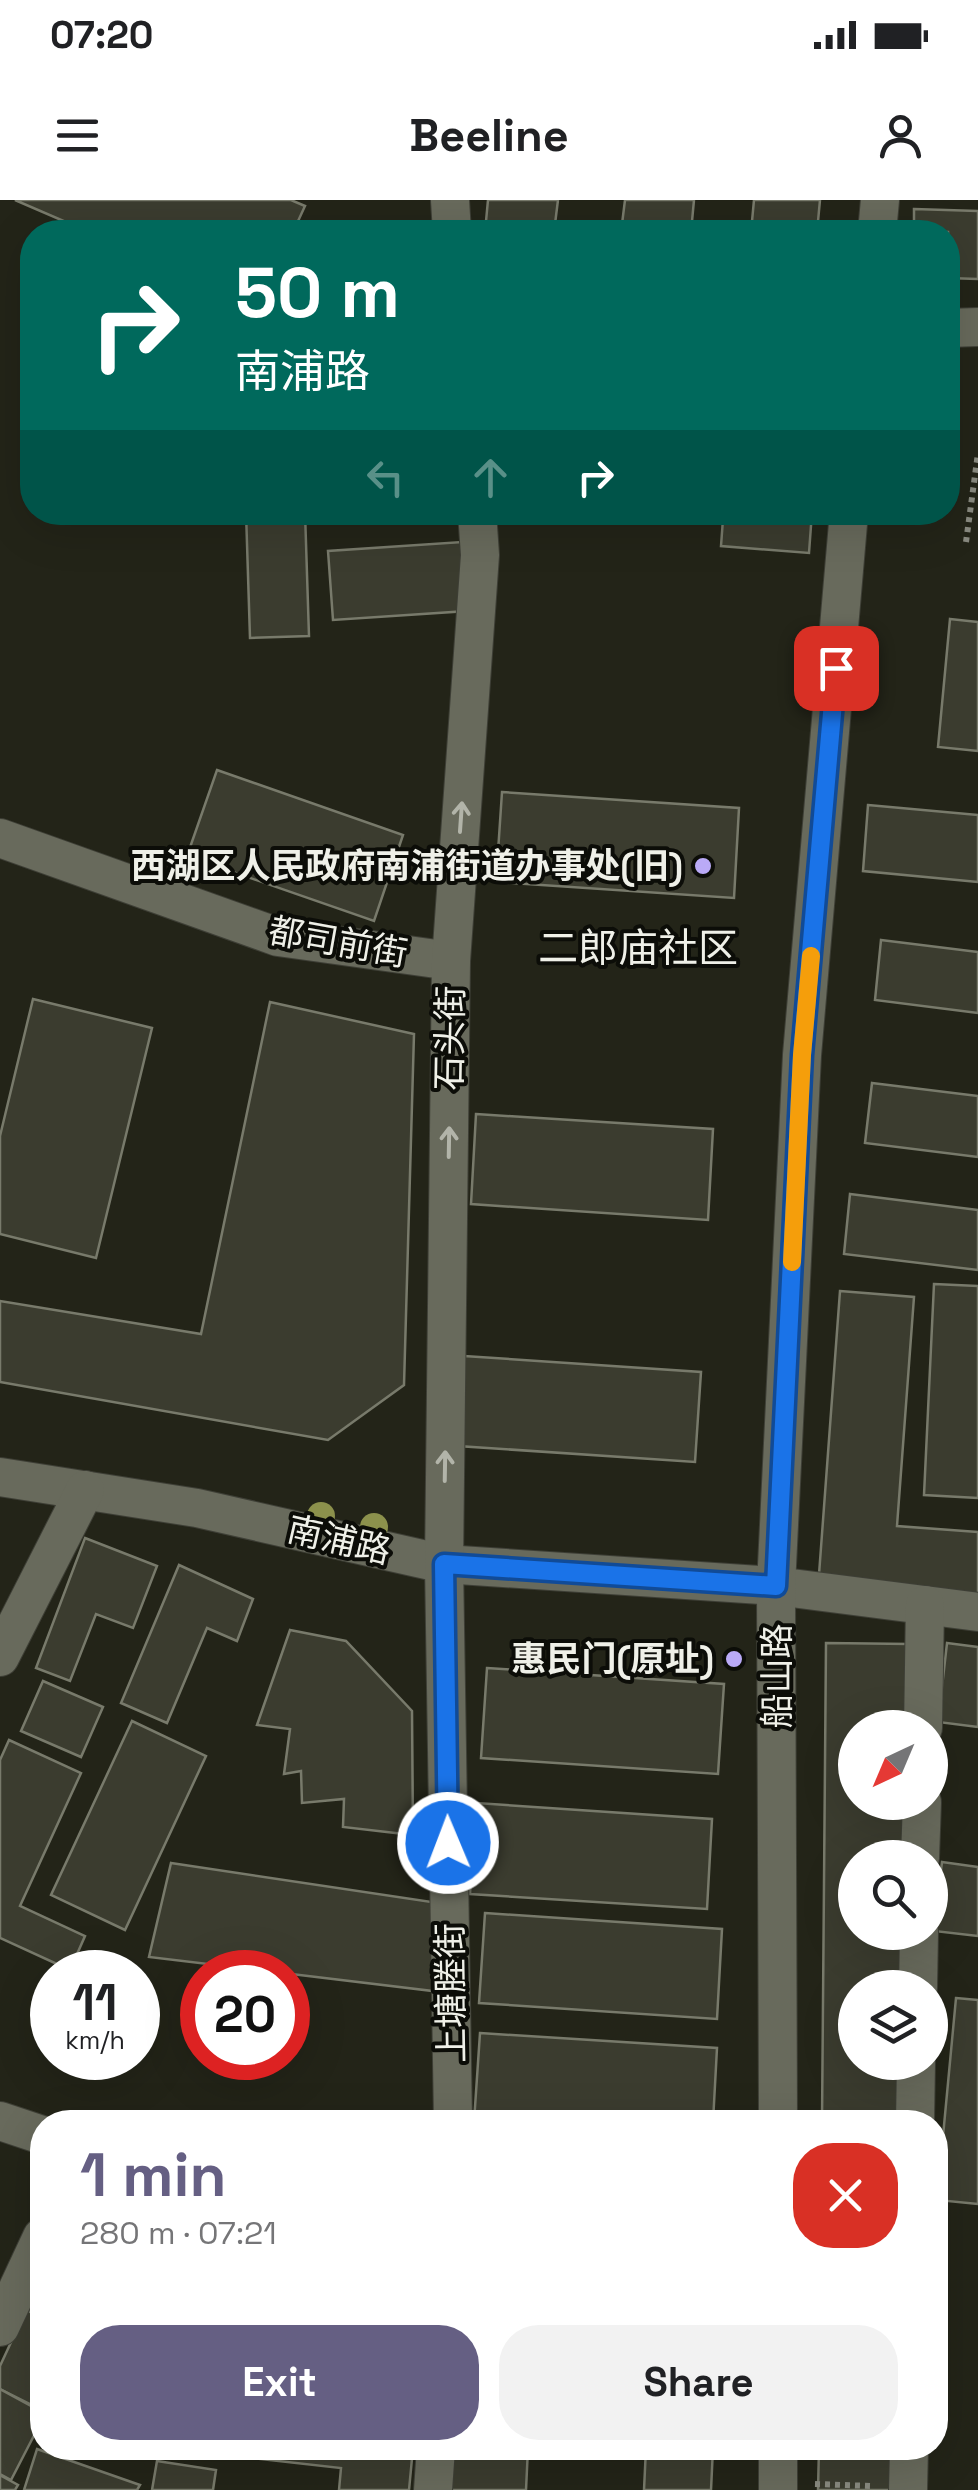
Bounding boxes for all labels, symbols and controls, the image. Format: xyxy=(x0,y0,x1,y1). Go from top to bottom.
text: 07:20 xyxy=(50,11,153,59)
text: Beeline xyxy=(409,107,569,164)
icon: menu xyxy=(50,108,105,163)
icon: person xyxy=(873,108,928,163)
text: 50 m xyxy=(235,248,400,337)
icon: right xyxy=(70,260,200,390)
text: 南浦路 xyxy=(235,343,370,400)
icon: left xyxy=(358,450,413,505)
icon: ahead xyxy=(463,450,518,505)
icon: right xyxy=(568,450,623,505)
pin xyxy=(794,626,879,711)
icon: arrive xyxy=(809,641,864,696)
one-way arrow xyxy=(452,801,471,833)
place label: 西湖区人民政府南浦街道办事处(旧) xyxy=(130,844,683,888)
marker: 西湖区人民政府南浦街道办事处(旧) xyxy=(692,855,714,877)
street label: 都司前街 xyxy=(265,908,411,976)
district label: 二郎庙社区 xyxy=(538,923,738,974)
street label: 石头街 xyxy=(427,985,473,1091)
one-way arrow xyxy=(439,1126,458,1158)
one-way arrow xyxy=(436,1451,454,1484)
street label: 南浦路 xyxy=(283,1507,395,1573)
street label: 船山路 xyxy=(755,1623,799,1729)
place label: 惠民门(原址) xyxy=(511,1637,714,1681)
marker: 惠民门(原址) xyxy=(723,1648,745,1670)
north arrow xyxy=(838,1710,948,1820)
map controls xyxy=(838,1710,948,2080)
position arrow xyxy=(396,1791,500,1895)
button: search xyxy=(838,1840,948,1950)
street label: 上塘塍街 xyxy=(428,1923,474,2063)
speed limit sign: 20 xyxy=(180,1950,310,2080)
button: layers xyxy=(838,1970,948,2080)
text: 11 xyxy=(72,1971,118,2035)
text: km/h xyxy=(65,2024,125,2056)
text: 1 min xyxy=(80,2137,227,2214)
button: close xyxy=(793,2143,898,2248)
text: 280 m · 07:21 xyxy=(80,2213,277,2253)
button: Exit xyxy=(80,2325,479,2440)
button: Share xyxy=(499,2325,898,2440)

